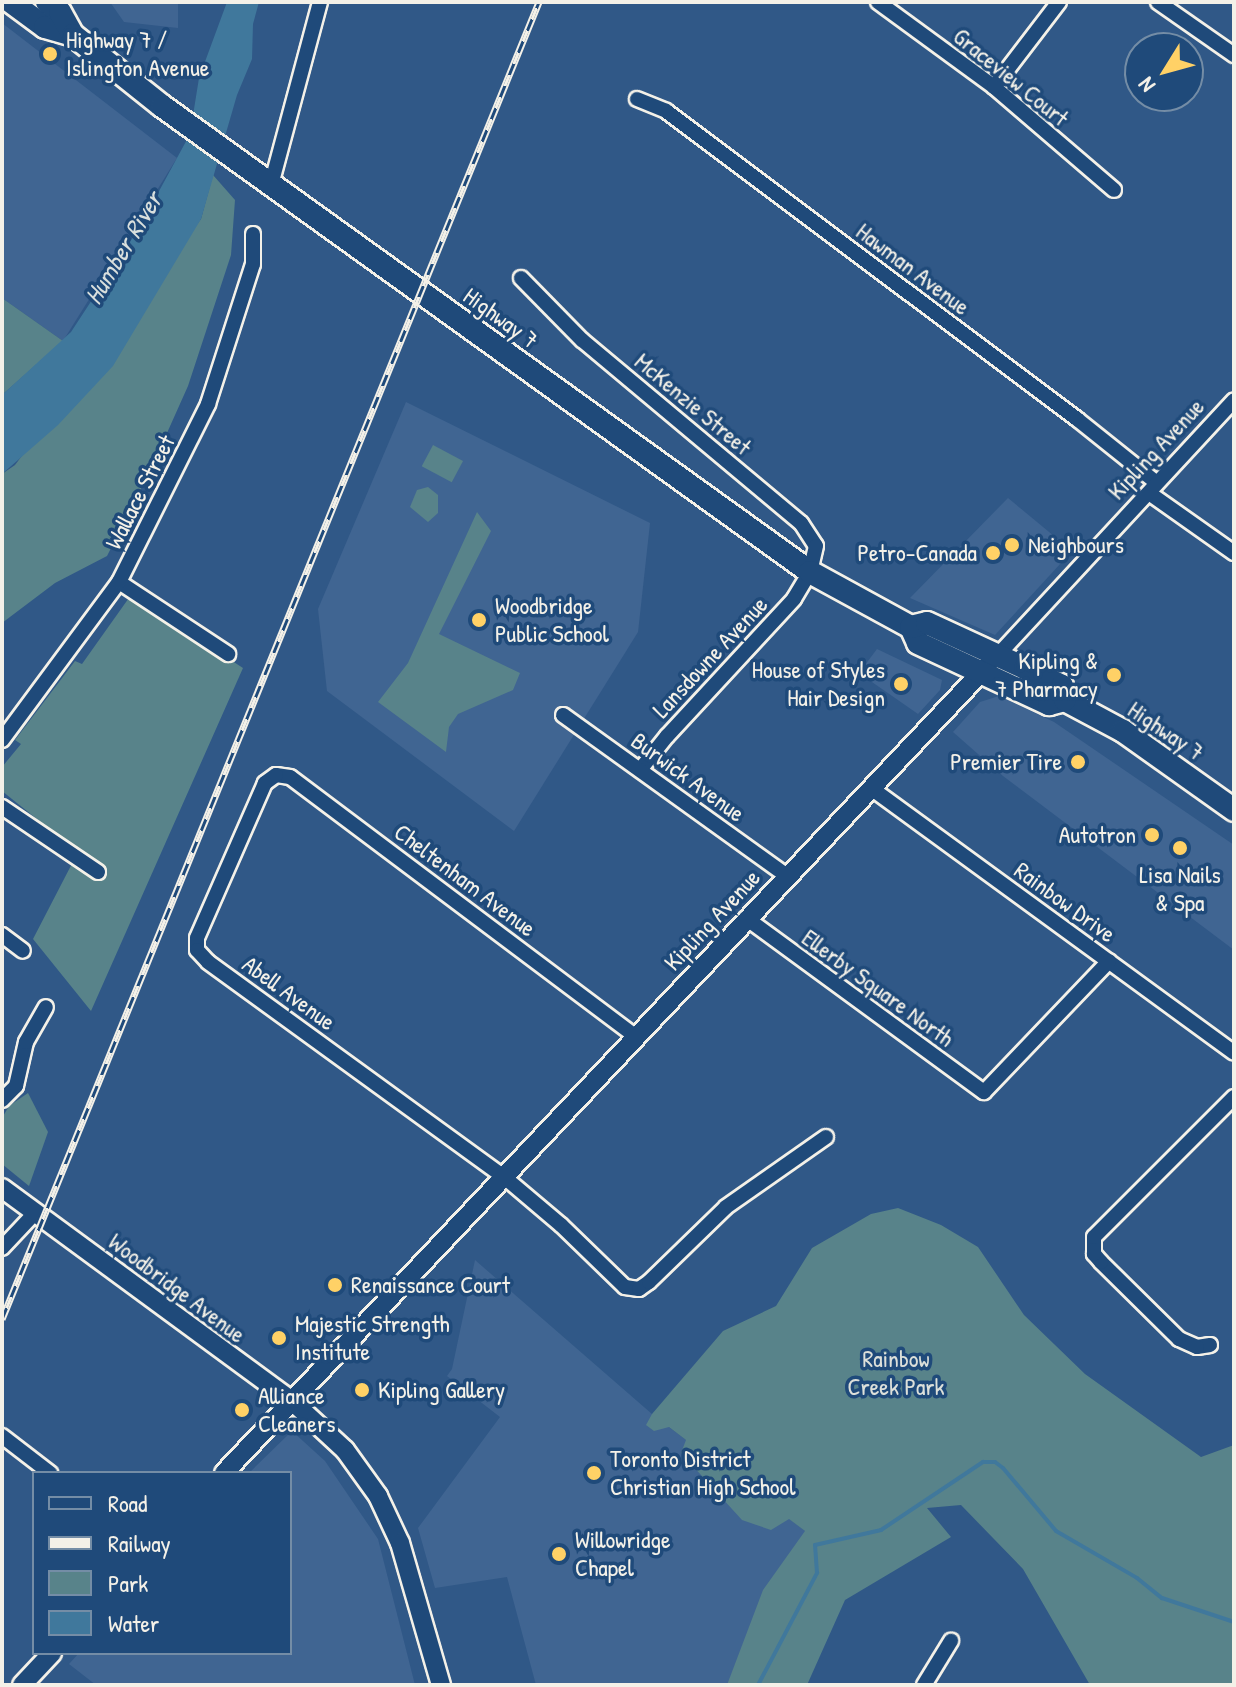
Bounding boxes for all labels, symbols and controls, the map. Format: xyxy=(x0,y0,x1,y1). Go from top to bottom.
street label: Graceview Court xyxy=(947,22,1075,132)
place label: Highway 7 / Islington Avenue xyxy=(66,26,209,82)
north arrow xyxy=(1124,32,1204,112)
marker: Highway 7 / Islington Avenue xyxy=(41,45,59,63)
text: N xyxy=(1131,72,1162,99)
water label: Humber River xyxy=(77,186,169,310)
street label: Hawman Avenue xyxy=(851,217,975,321)
street label: Highway 7 xyxy=(458,281,544,355)
street label: McKenzie Street xyxy=(629,347,757,461)
street label: Kipling Avenue xyxy=(1102,392,1210,506)
street label: Wallace Street xyxy=(99,430,181,554)
place label: Neighbours xyxy=(1028,531,1124,559)
marker: Neighbours xyxy=(1003,536,1021,554)
place label: Petro-Canada xyxy=(857,539,977,567)
marker: Petro-Canada xyxy=(984,544,1002,562)
street label: Lansdowne Avenue xyxy=(646,590,774,724)
place label: Woodbridge Public School xyxy=(495,592,609,648)
marker: Woodbridge Public School xyxy=(470,611,488,629)
place label: Kipling & 7 Pharmacy xyxy=(995,647,1098,703)
place label: House of Styles Hair Design xyxy=(752,656,885,712)
marker: Kipling & 7 Pharmacy xyxy=(1105,666,1123,684)
marker: House of Styles Hair Design xyxy=(892,675,910,693)
street label: Highway 7 xyxy=(1123,695,1209,767)
street label: Burwick Avenue xyxy=(626,726,750,828)
place label: Premier Tire xyxy=(950,748,1062,776)
marker: Premier Tire xyxy=(1069,753,1087,771)
street label: Cheltenham Avenue xyxy=(388,817,542,943)
place label: Autotron xyxy=(1059,821,1136,849)
marker: Autotron xyxy=(1143,826,1161,844)
marker: Lisa Nails & Spa xyxy=(1171,839,1189,857)
street label: Rainbow Drive xyxy=(1009,856,1121,948)
place label: Lisa Nails & Spa xyxy=(1139,861,1221,917)
street label: Kipling Avenue xyxy=(658,863,766,977)
street label: Ellerby Square North xyxy=(796,923,960,1053)
street label: Abell Avenue xyxy=(237,950,341,1036)
street label: Woodbridge Avenue xyxy=(103,1227,251,1349)
place label: Renaissance Court xyxy=(351,1271,510,1299)
marker: Renaissance Court xyxy=(326,1276,344,1294)
place label: Majestic Strength Institute xyxy=(295,1310,450,1366)
marker: Majestic Strength Institute xyxy=(270,1329,288,1347)
park label: Rainbow Creek Park xyxy=(847,1345,945,1401)
place label: Kipling Gallery xyxy=(378,1376,505,1404)
marker: Kipling Gallery xyxy=(353,1381,371,1399)
place label: Alliance Cleaners xyxy=(258,1382,335,1438)
marker: Alliance Cleaners xyxy=(233,1401,251,1419)
place label: Toronto District Christian High School xyxy=(610,1445,796,1501)
marker: Toronto District Christian High School xyxy=(585,1464,603,1482)
legend xyxy=(32,1471,292,1655)
text: Road xyxy=(108,1487,147,1519)
place label: Willowridge Chapel xyxy=(575,1526,670,1582)
text: Railway xyxy=(108,1527,171,1559)
marker: Willowridge Chapel xyxy=(550,1545,568,1563)
text: Park xyxy=(108,1567,148,1599)
text: Water xyxy=(108,1607,159,1639)

